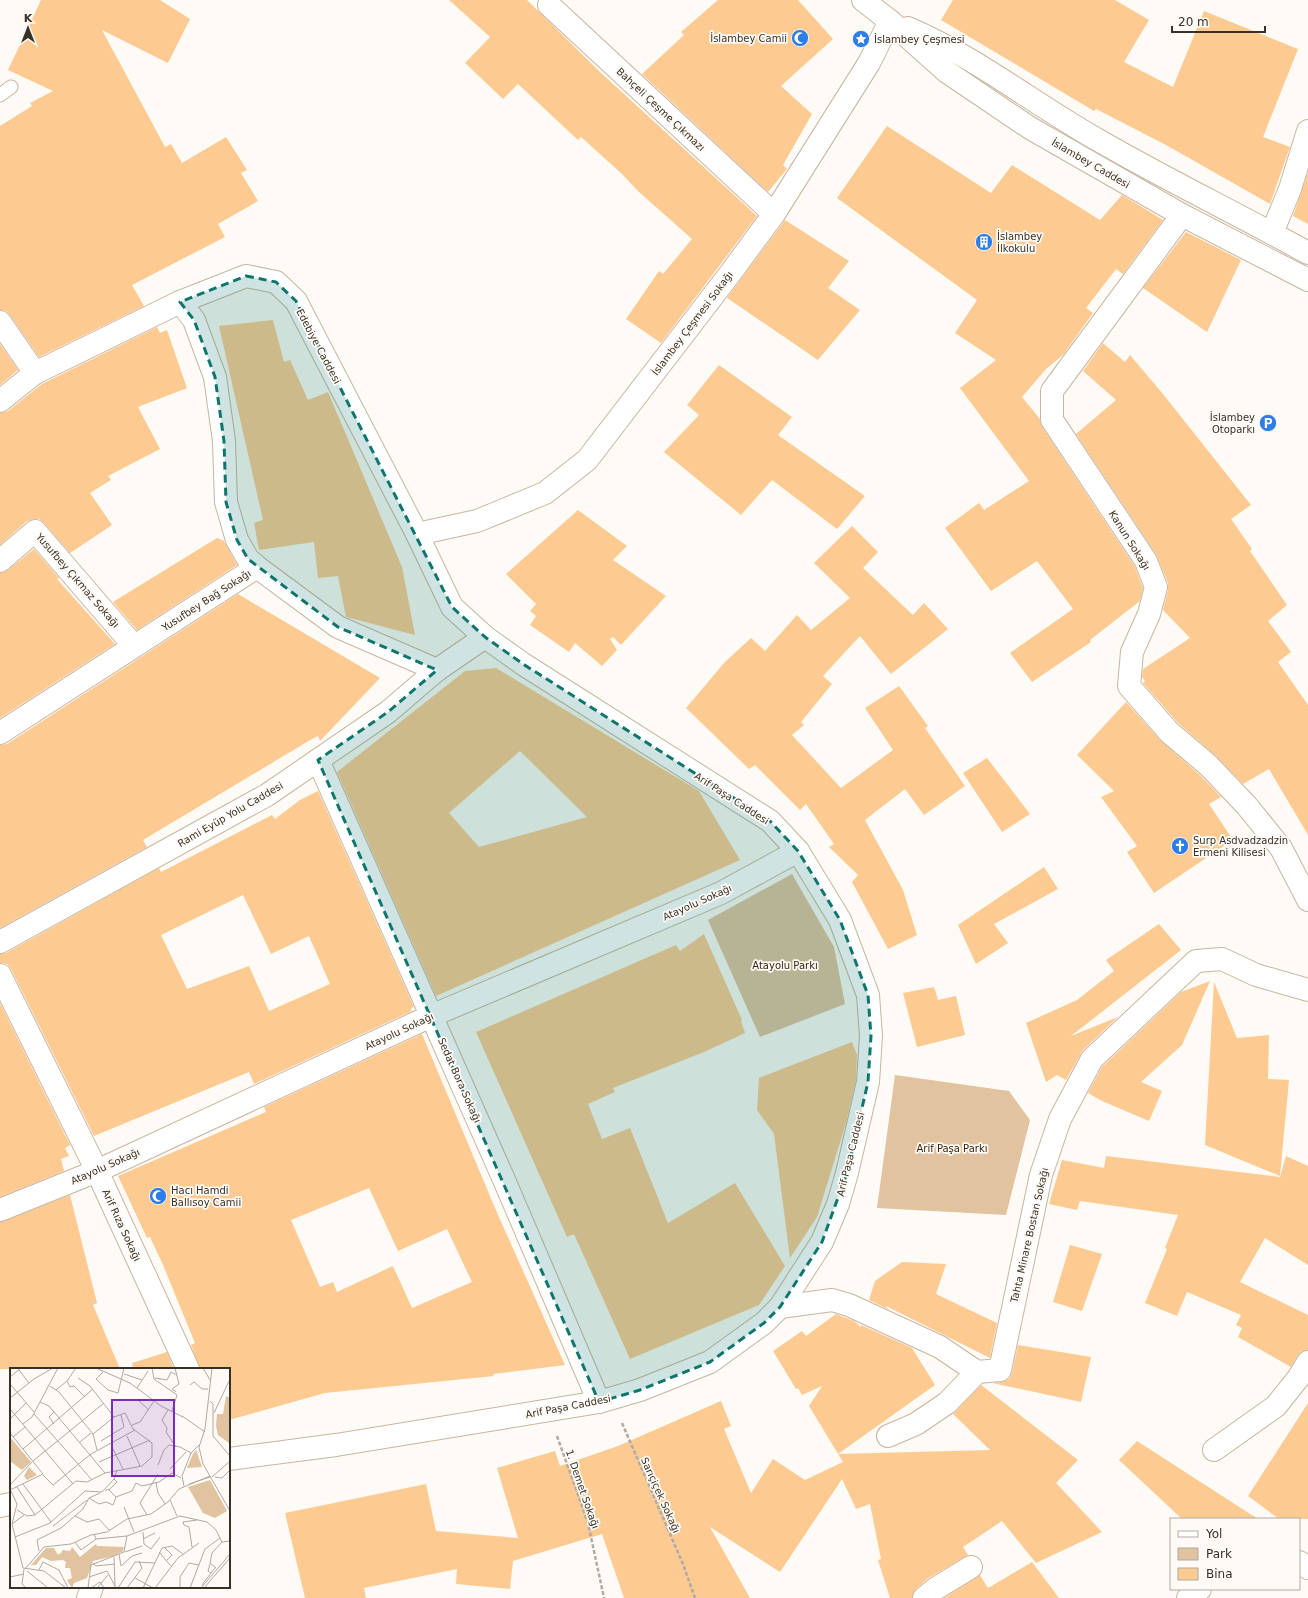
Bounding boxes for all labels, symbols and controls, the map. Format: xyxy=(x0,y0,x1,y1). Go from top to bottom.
north arrow xyxy=(8,8,48,48)
scale bar xyxy=(1172,8,1265,34)
text: K xyxy=(24,12,33,25)
text: 20 m xyxy=(1178,15,1209,29)
mosque icon: İslambey Camii xyxy=(790,28,810,48)
place icon: İslambey Çeşmesi xyxy=(851,29,871,49)
place label: İslambey Camii xyxy=(710,32,787,44)
place label: İslambey Çeşmesi xyxy=(874,33,965,45)
street label: Bahçeli Çeşme Çıkmazı xyxy=(614,66,707,153)
street label: İslambey Caddesi xyxy=(1050,136,1132,190)
place label: İslambey İlkokulu xyxy=(997,230,1042,254)
building icon: İslambey İlkokulu xyxy=(974,232,994,252)
street label: İslambey Çeşmesi Sokağı xyxy=(649,269,735,377)
street label: Edebiye Caddesi xyxy=(294,307,343,386)
place label: İslambey Otoparkı xyxy=(1210,411,1255,435)
parking icon: İslambey Otoparkı xyxy=(1258,413,1278,433)
street label: Kanun Sokağı xyxy=(1107,508,1152,572)
street label: Yusufbey Çıkmaz Sokağı xyxy=(33,530,122,630)
street label: Yusufbey Bağ Sokağı xyxy=(159,568,253,634)
street label: Arif Paşa Caddesi xyxy=(692,770,771,827)
street label: Rami Eyüp Yolu Caddesi xyxy=(176,780,285,849)
place label: Surp Asdvadzadzin Ermeni Kilisesi xyxy=(1193,835,1288,858)
church icon: Surp Asdvadzadzin Ermeni Kilisesi xyxy=(1170,836,1190,856)
street label: Atayolu Sokağı xyxy=(661,882,733,923)
park label: Atayolu Parkı xyxy=(752,960,818,971)
street label: Atayolu Sokağı xyxy=(363,1011,435,1052)
street label: Sedat Bora Sokağı xyxy=(436,1036,483,1124)
street label: Arif Paşa Caddesi xyxy=(835,1111,866,1197)
park label: Arif Paşa Parkı xyxy=(916,1143,988,1154)
street label: Atayolu Sokağı xyxy=(69,1146,141,1187)
street label: Tahta Minare Bostan Sokağı xyxy=(1008,1166,1050,1305)
place label: Hacı Hamdi Ballısoy Camii xyxy=(171,1185,241,1208)
mosque icon: Hacı Hamdi Ballısoy Camii xyxy=(148,1186,168,1206)
street label: Arif Rıza Sokağı xyxy=(100,1188,143,1263)
inset map xyxy=(10,1368,230,1588)
street label: Arif Paşa Caddesi xyxy=(525,1393,612,1420)
street label: 1. Demet Sokağı xyxy=(564,1448,601,1530)
street label: Sarıçiçek Sokağı xyxy=(639,1456,682,1535)
legend xyxy=(1170,1518,1300,1590)
text: Yol xyxy=(1205,1527,1222,1541)
text: Park xyxy=(1206,1547,1232,1561)
text: Bina xyxy=(1206,1567,1233,1581)

